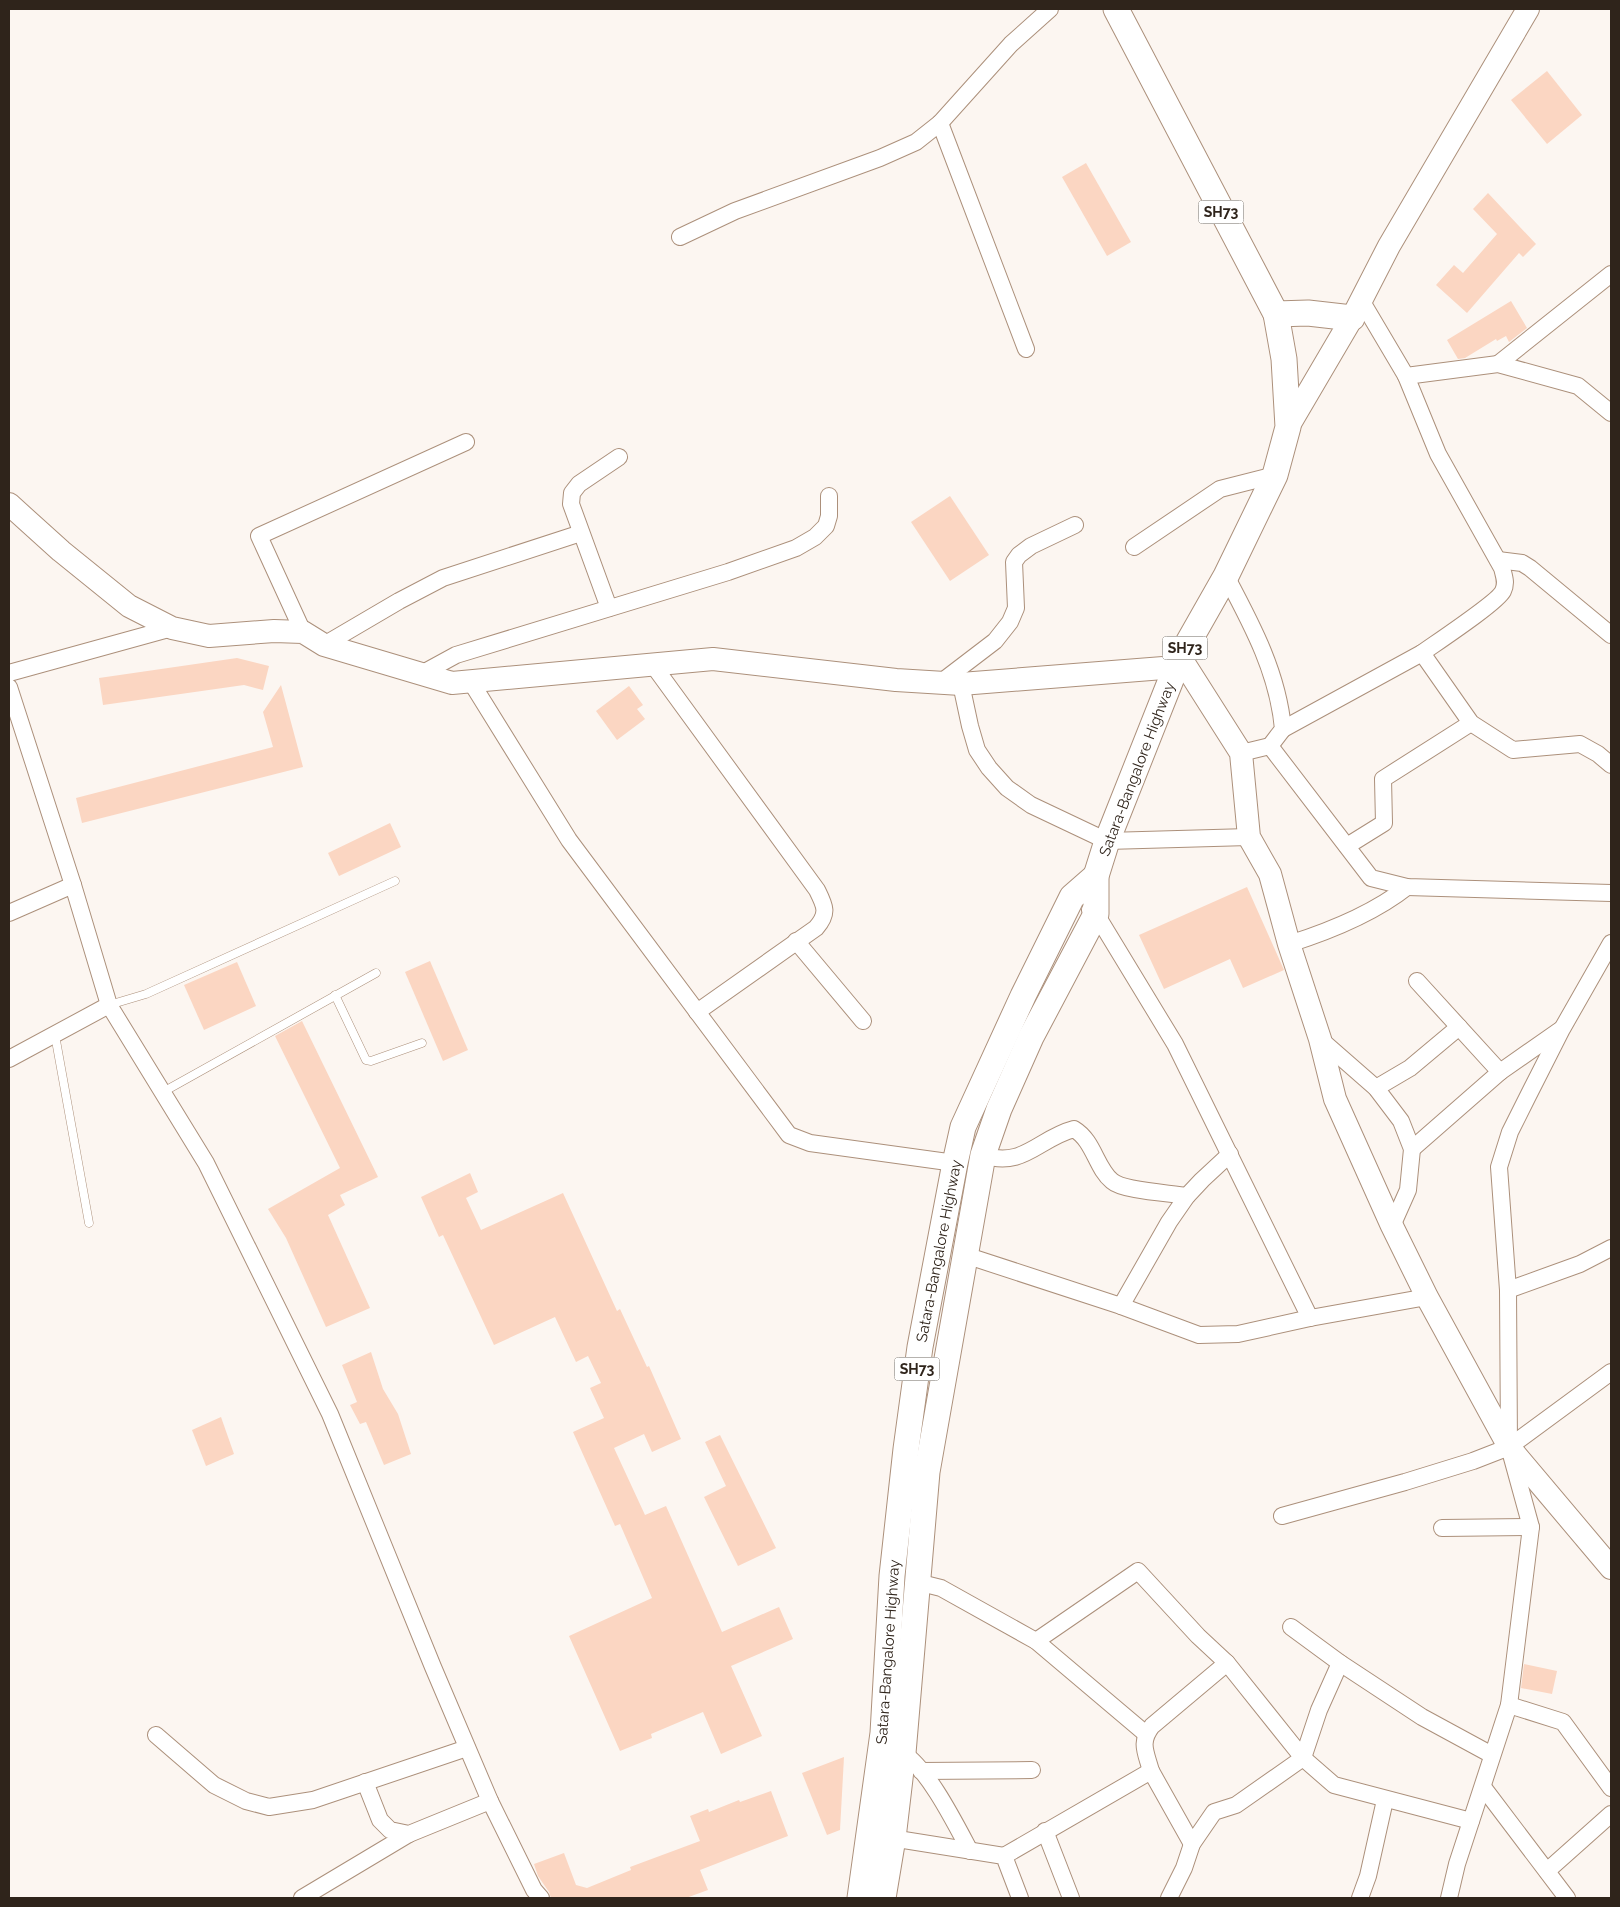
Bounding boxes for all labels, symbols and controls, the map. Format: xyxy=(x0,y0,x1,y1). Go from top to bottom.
road number: SH73 xyxy=(1198,200,1244,223)
road number: SH73 xyxy=(1162,636,1208,660)
street label: Satara-Bangalore Highway xyxy=(1095,679,1179,859)
street label: Satara-Bangalore Highway xyxy=(912,1158,966,1344)
road number: SH73 xyxy=(894,1358,940,1380)
street label: Satara-Bangalore Highway xyxy=(873,1559,903,1745)

